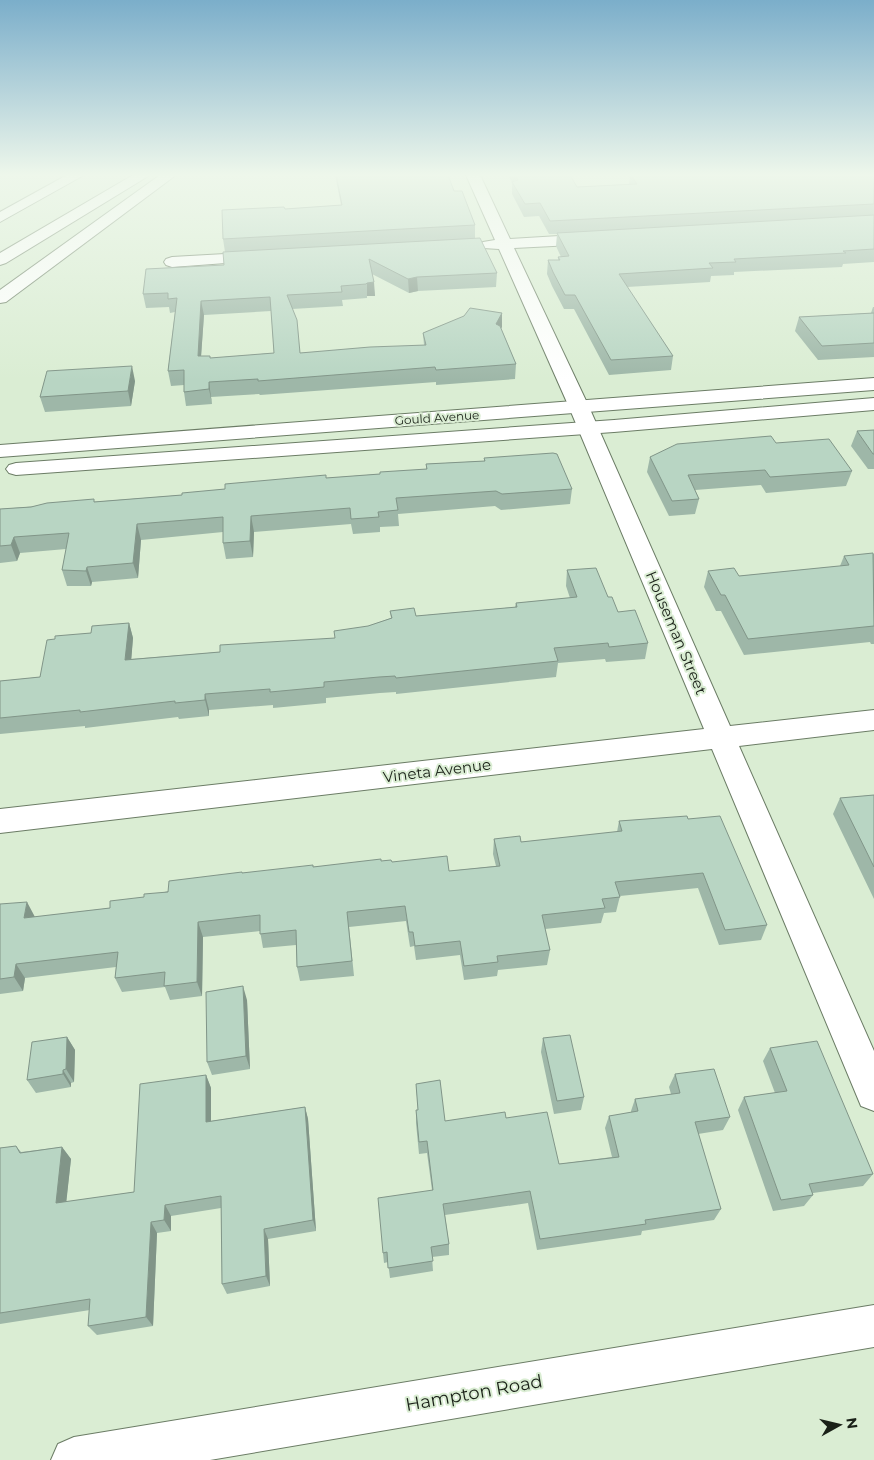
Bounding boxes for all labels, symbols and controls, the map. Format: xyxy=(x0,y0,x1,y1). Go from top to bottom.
street label: Gould Avenue xyxy=(394,407,480,428)
street label: Houseman Street xyxy=(642,568,711,697)
street label: Vineta Avenue xyxy=(382,754,492,787)
street label: Hampton Road xyxy=(404,1370,544,1416)
north arrow xyxy=(814,1400,864,1450)
text: N xyxy=(842,1416,862,1430)

